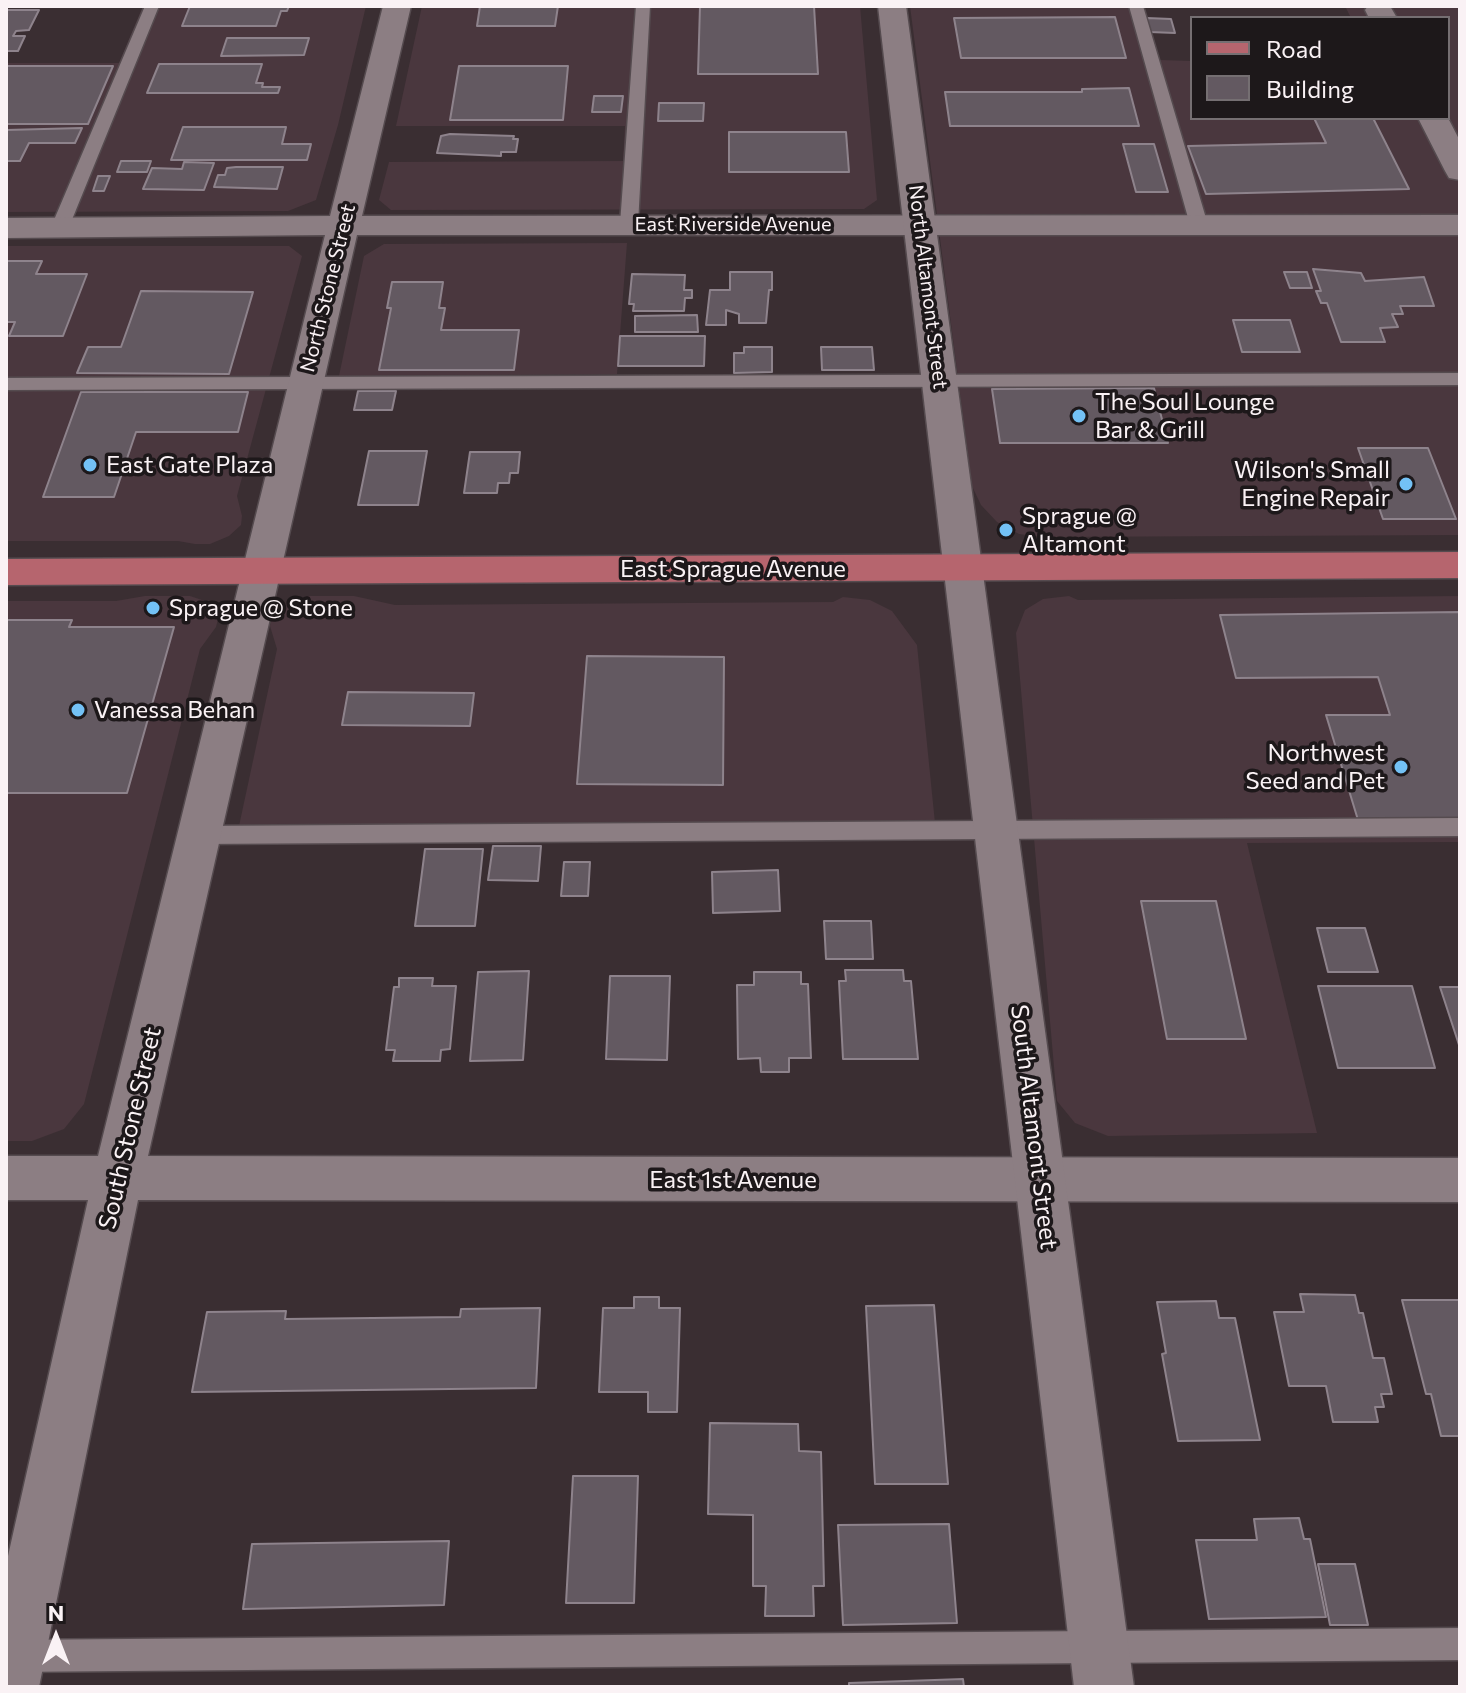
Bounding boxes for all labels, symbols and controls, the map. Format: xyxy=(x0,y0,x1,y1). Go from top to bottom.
legend xyxy=(1190,16,1450,120)
text: Road xyxy=(1266,34,1322,63)
text: Building xyxy=(1266,74,1354,103)
street label: North Altamont Street xyxy=(904,184,952,390)
street label: North Stone Street xyxy=(296,201,360,375)
street label: East Riverside Avenue xyxy=(635,212,831,236)
place label: The Soul Lounge Bar & Grill xyxy=(1095,388,1275,444)
marker: The Soul Lounge Bar & Grill xyxy=(1070,407,1088,425)
place label: East Gate Plaza xyxy=(106,451,273,479)
marker: East Gate Plaza xyxy=(81,456,99,474)
place label: Wilson's Small Engine Repair xyxy=(1234,456,1390,512)
marker: Wilson's Small Engine Repair xyxy=(1397,475,1415,493)
place label: Sprague @ Altamont xyxy=(1022,502,1137,558)
marker: Sprague @ Altamont xyxy=(997,521,1015,539)
street label: East Sprague Avenue xyxy=(620,555,846,583)
place label: Sprague @ Stone xyxy=(169,594,353,622)
marker: Sprague @ Stone xyxy=(144,599,162,617)
place label: Vanessa Behan xyxy=(94,696,255,724)
marker: Vanessa Behan xyxy=(69,701,87,719)
place label: Northwest Seed and Pet xyxy=(1245,739,1385,795)
marker: Northwest Seed and Pet xyxy=(1392,758,1410,776)
street label: South Altamont Street xyxy=(1005,1003,1063,1251)
street label: South Stone Street xyxy=(93,1024,167,1232)
street label: East 1st Avenue xyxy=(649,1166,817,1194)
north arrow xyxy=(16,1597,96,1677)
text: N xyxy=(48,1599,64,1626)

